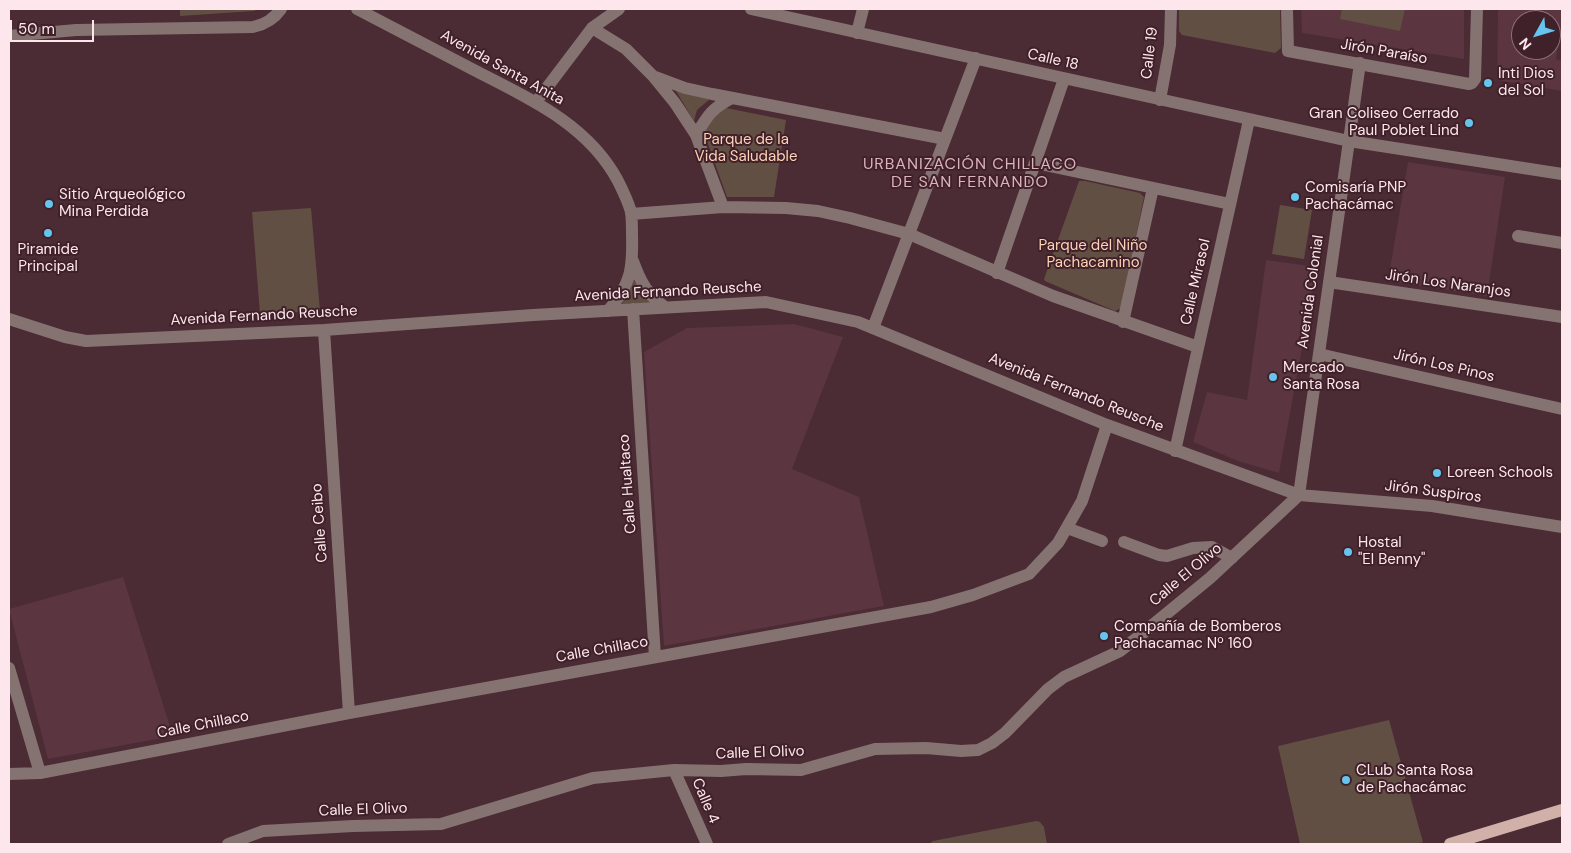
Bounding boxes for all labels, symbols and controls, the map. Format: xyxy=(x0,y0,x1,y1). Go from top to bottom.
scale bar xyxy=(12,10,96,42)
north arrow xyxy=(1511,10,1561,60)
text: 50 m xyxy=(18,19,55,39)
street label: Calle 19 xyxy=(1138,26,1162,80)
street label: Avenida Santa Anita xyxy=(437,27,567,109)
text: N xyxy=(1515,34,1535,53)
street label: Jirón Paraíso xyxy=(1339,36,1429,68)
street label: Calle 18 xyxy=(1026,45,1080,75)
place label: Inti Dios del Sol xyxy=(1498,65,1554,100)
marker: Inti Dios del Sol xyxy=(1482,77,1494,89)
place label: Gran Coliseo Cerrado Paul Poblet Lind xyxy=(1309,105,1459,140)
marker: Gran Coliseo Cerrado Paul Poblet Lind xyxy=(1463,117,1475,129)
park label: Parque de la Vida Saludable xyxy=(695,131,797,166)
district label: URBANIZACIÓN CHILLACO DE SAN FERNANDO xyxy=(860,155,1080,193)
place label: Comisaría PNP Pachacámac xyxy=(1305,179,1406,214)
place label: Sitio Arqueológico Mina Perdida xyxy=(59,186,186,221)
marker: Comisaría PNP Pachacámac xyxy=(1289,191,1301,203)
marker: Sitio Arqueológico Mina Perdida xyxy=(43,198,55,210)
marker: Piramide Principal xyxy=(42,227,54,239)
street label: Avenida Colonial xyxy=(1294,234,1328,350)
park label: Parque del Niño Pachacamino xyxy=(1038,237,1148,272)
street label: Calle Mirasol xyxy=(1177,237,1215,327)
place label: Piramide Principal xyxy=(18,241,78,276)
street label: Jirón Los Naranjos xyxy=(1384,266,1512,302)
street label: Avenida Fernando Reusche xyxy=(574,278,762,306)
street label: Avenida Fernando Reusche xyxy=(170,302,358,330)
street label: Jirón Los Pinos xyxy=(1392,346,1496,386)
street label: Avenida Fernando Reusche xyxy=(986,350,1166,436)
place label: Mercado Santa Rosa xyxy=(1283,359,1360,394)
marker: Mercado Santa Rosa xyxy=(1267,371,1279,383)
street label: Calle Hualtaco xyxy=(616,434,640,534)
place label: Loreen Schools xyxy=(1447,464,1553,482)
marker: Loreen Schools xyxy=(1431,467,1443,479)
street label: Jirón Suspiros xyxy=(1384,477,1482,507)
street label: Calle Ceibo xyxy=(308,483,332,563)
place label: Hostal "El Benny" xyxy=(1358,534,1425,569)
street label: Calle El Olivo xyxy=(1146,540,1226,610)
marker: Hostal "El Benny" xyxy=(1342,546,1354,558)
place label: Compañía de Bomberos Pachacamac Nº 160 xyxy=(1114,618,1281,653)
marker: Compañía de Bomberos Pachacamac Nº 160 xyxy=(1098,630,1110,642)
street label: Calle Chillaco xyxy=(554,633,650,667)
street label: Calle Chillaco xyxy=(155,707,251,743)
street label: Calle El Olivo xyxy=(715,742,805,764)
place label: CLub Santa Rosa de Pachacámac xyxy=(1356,762,1473,797)
marker: CLub Santa Rosa de Pachacámac xyxy=(1340,774,1352,786)
street label: Calle 4 xyxy=(687,776,723,826)
street label: Calle El Olivo xyxy=(318,799,408,821)

